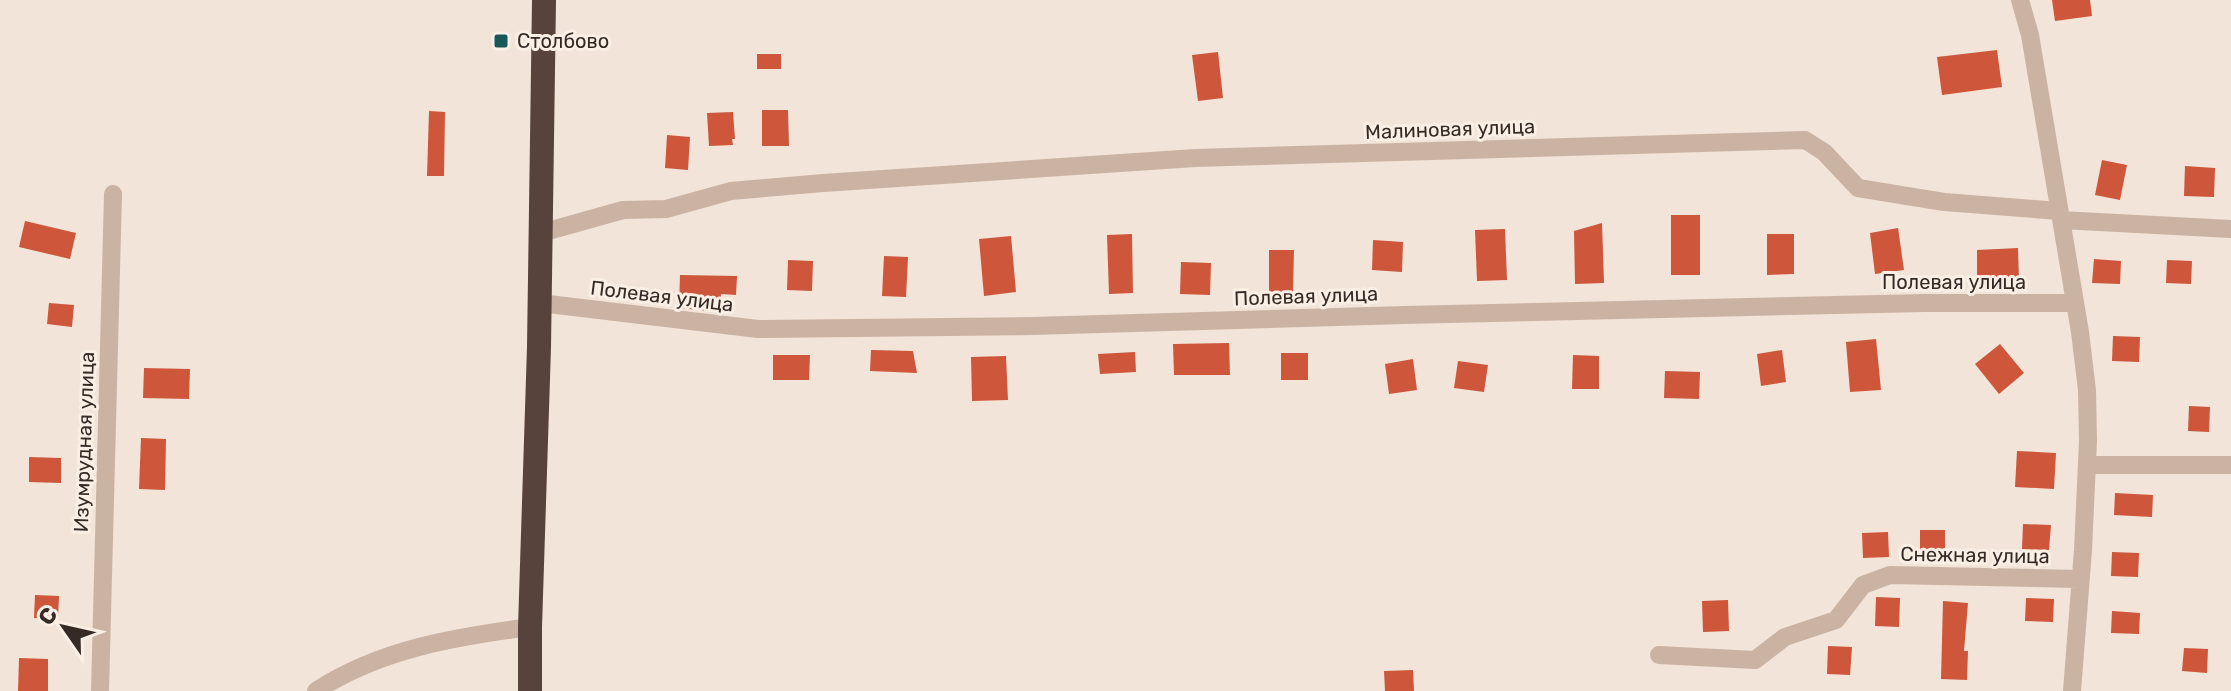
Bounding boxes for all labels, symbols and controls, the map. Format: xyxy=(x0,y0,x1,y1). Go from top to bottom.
place label: Столбово xyxy=(517,29,609,53)
marker: Столбово xyxy=(492,32,510,50)
street label: Малиновая улица xyxy=(1365,114,1535,144)
street label: Полевая улица xyxy=(1882,270,2026,294)
street label: Полевая улица xyxy=(589,275,735,317)
street label: Полевая улица xyxy=(1234,281,1378,311)
street label: Изумрудная улица xyxy=(69,351,99,533)
street label: Снежная улица xyxy=(1900,542,2050,568)
north arrow xyxy=(24,587,104,667)
text: С xyxy=(32,602,63,630)

